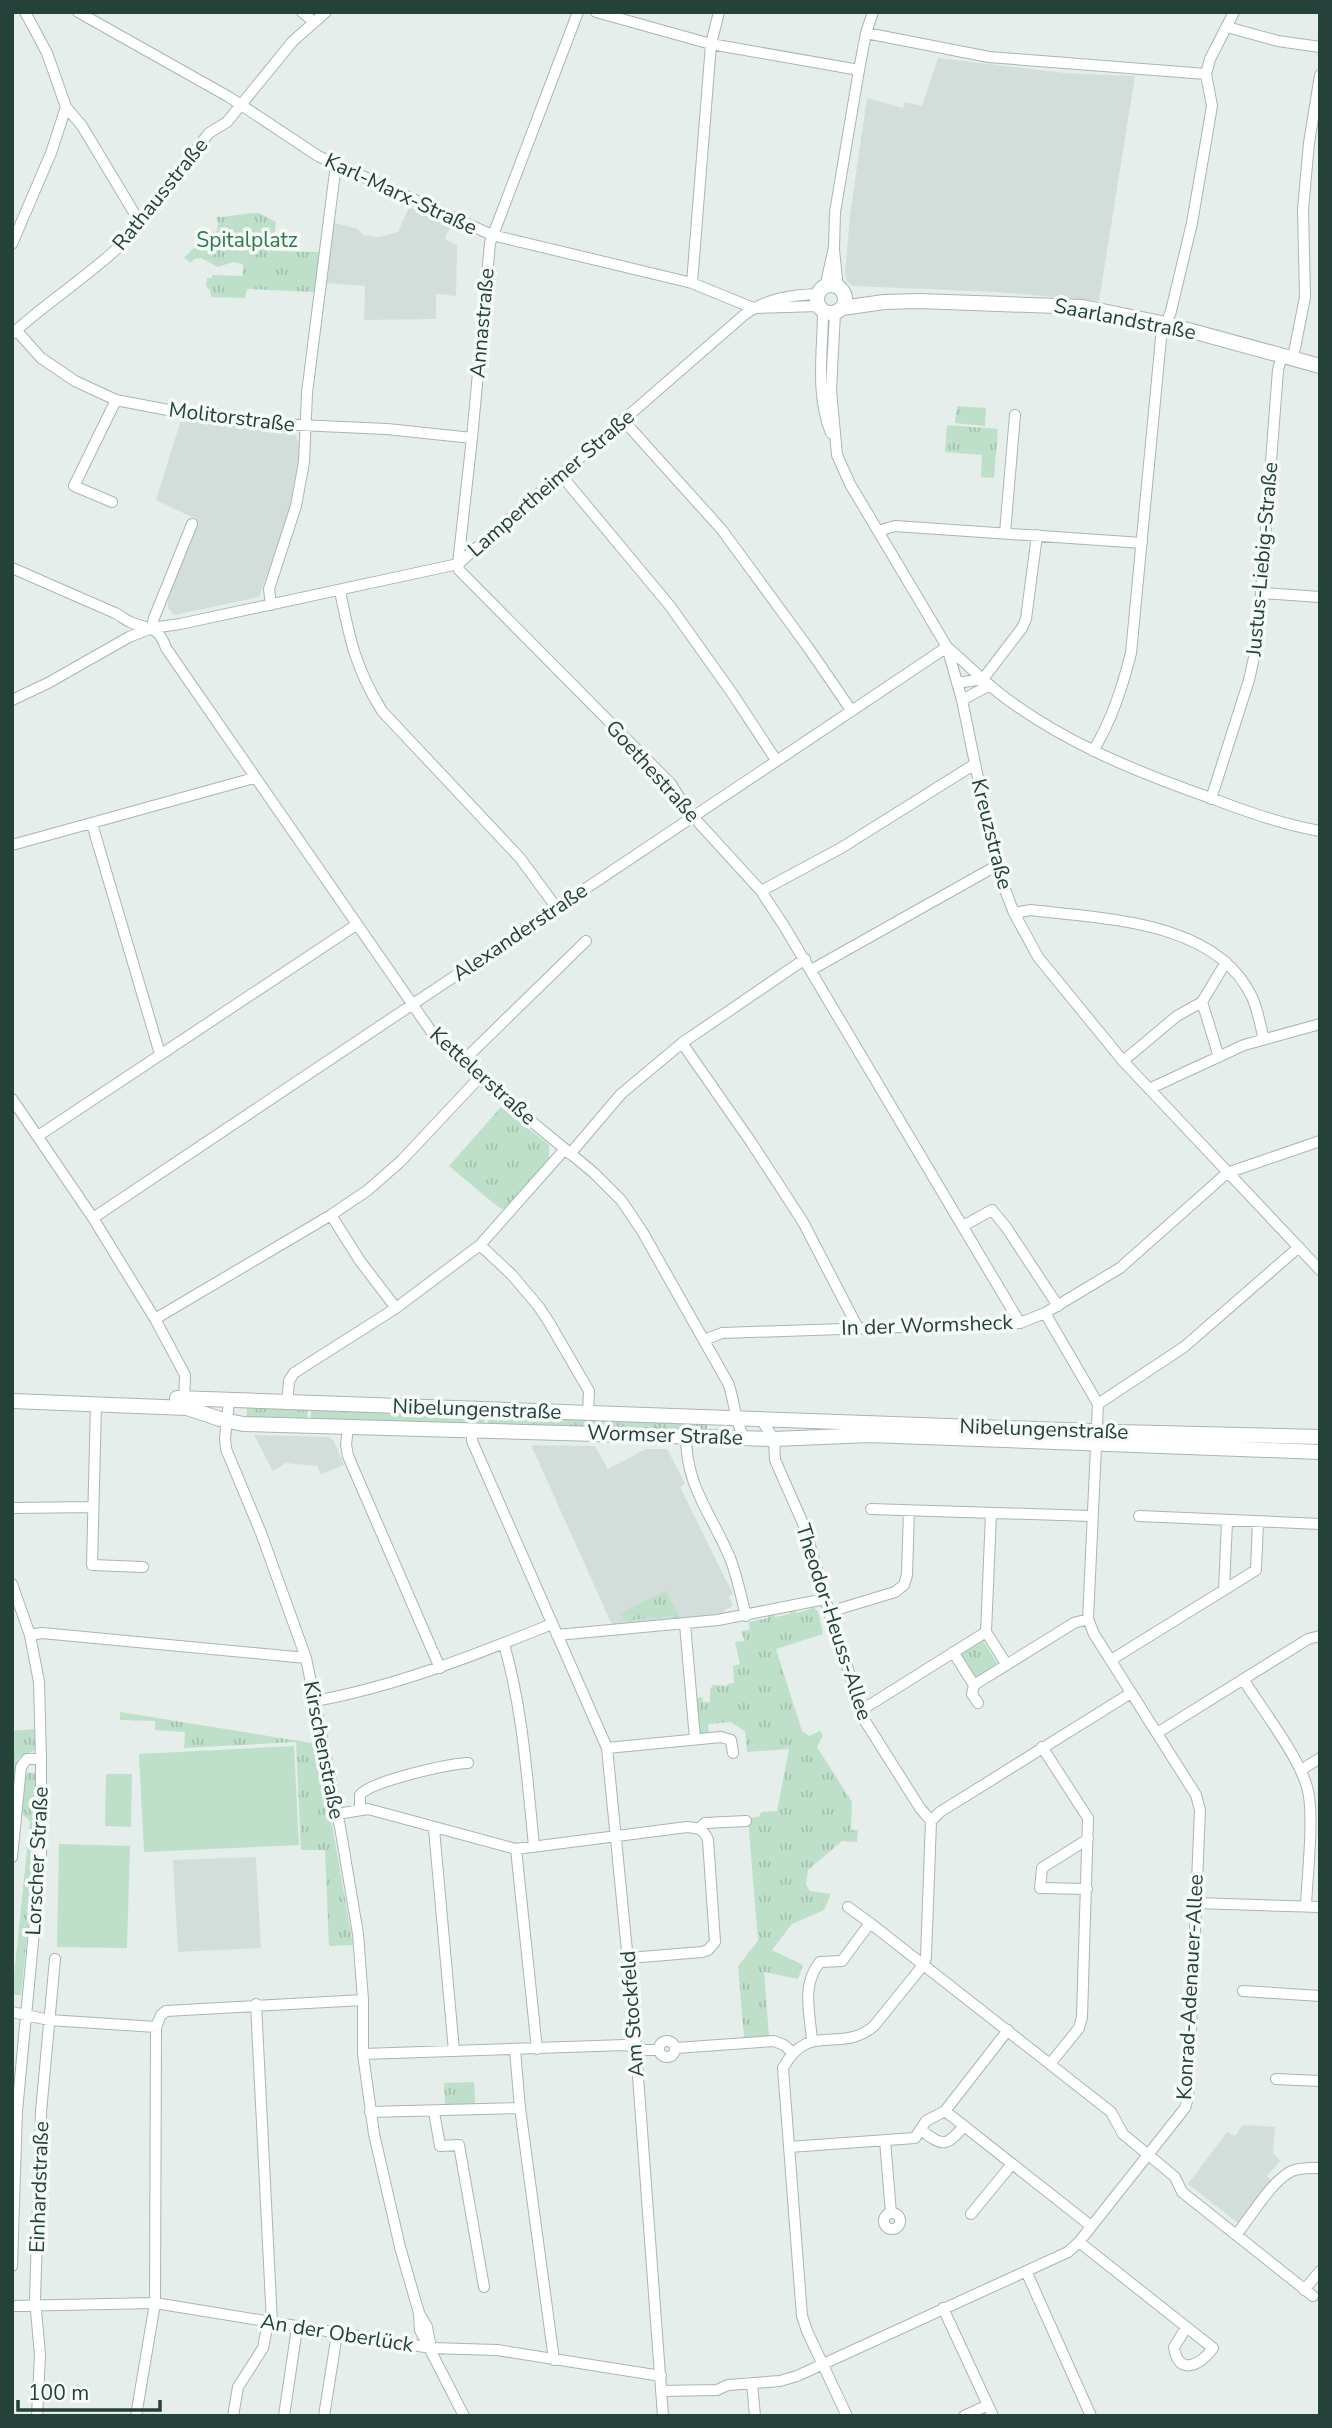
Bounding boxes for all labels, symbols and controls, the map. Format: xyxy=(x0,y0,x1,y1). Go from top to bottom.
street label: Rathausstraße xyxy=(106,132,214,256)
street label: Karl-Marx-Straße xyxy=(320,146,482,242)
park label: Spitalplatz xyxy=(196,226,298,254)
street label: Annastraße xyxy=(463,267,501,379)
street label: Saarlandstraße xyxy=(1052,292,1198,346)
street label: Molitorstraße xyxy=(167,395,297,439)
street label: Lampertheimer Straße xyxy=(462,403,640,563)
street label: Justus-Liebig-Straße xyxy=(1239,461,1284,658)
street label: Goethestraße xyxy=(600,714,706,828)
street label: Kreuzstraße xyxy=(965,776,1019,892)
street label: Alexanderstraße xyxy=(447,876,593,988)
street label: Kettelerstraße xyxy=(424,1021,542,1131)
street label: In der Wormsheck xyxy=(841,1308,1014,1342)
street label: Nibelungenstraße xyxy=(392,1392,562,1426)
street label: Nibelungenstraße xyxy=(959,1412,1129,1446)
street label: Wormser Straße xyxy=(587,1418,743,1452)
street label: Theodor-Heuss-Allee xyxy=(789,1520,879,1724)
street label: Kirschenstraße xyxy=(297,1678,351,1822)
street label: Lorscher Straße xyxy=(19,1786,55,1936)
street label: Konrad-Adenauer-Allee xyxy=(1170,1873,1210,2101)
street label: Am Stockfeld xyxy=(614,1950,650,2078)
street label: Einhardstraße xyxy=(23,2121,55,2253)
street label: An der Oberlück xyxy=(259,2307,416,2359)
scale bar xyxy=(18,2368,159,2412)
text: 100 m xyxy=(28,2379,89,2407)

